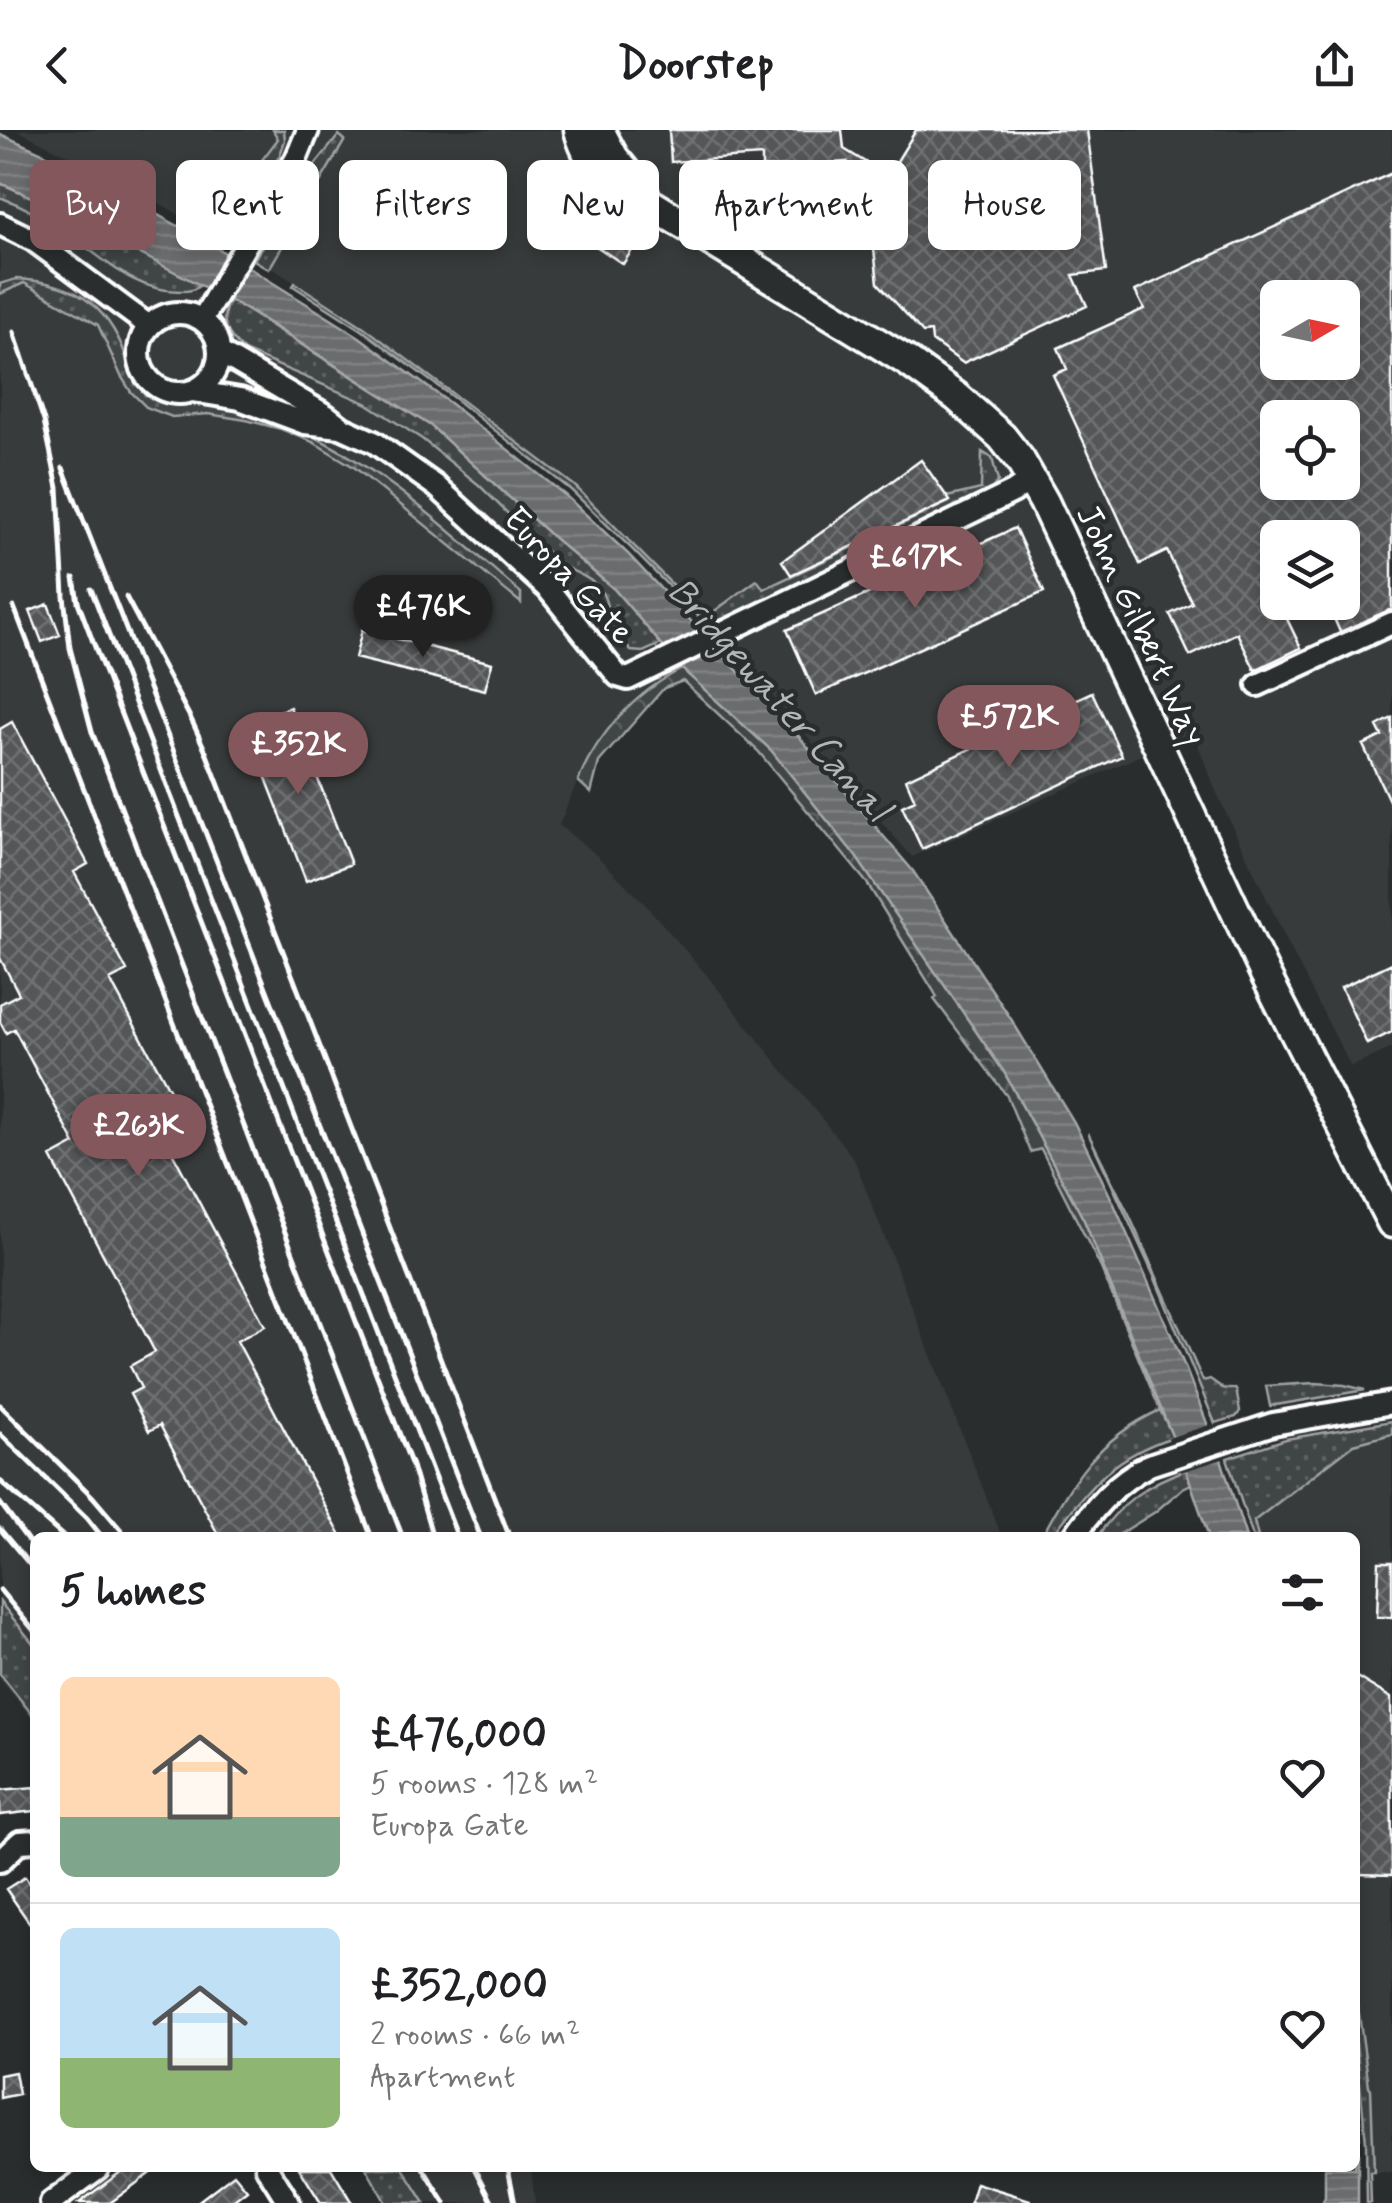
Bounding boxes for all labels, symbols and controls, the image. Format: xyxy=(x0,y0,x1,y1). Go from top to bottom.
text: Doorstep xyxy=(617,36,775,95)
icon: back xyxy=(30,38,85,93)
icon: share xyxy=(1307,38,1362,93)
chip: Buy xyxy=(30,160,156,250)
chip: Rent xyxy=(176,160,319,250)
chip: Filters xyxy=(339,160,507,250)
chip: New xyxy=(527,160,659,250)
chip: Apartment xyxy=(679,160,908,250)
chip: House xyxy=(928,160,1081,250)
north arrow xyxy=(1260,280,1360,380)
map controls xyxy=(1260,280,1360,620)
button: locate xyxy=(1260,400,1360,500)
street label: Europa Gate xyxy=(493,497,644,655)
street label: John Gilbert Way xyxy=(1064,498,1216,754)
button: layers xyxy=(1260,520,1360,620)
pin: £617K xyxy=(845,526,985,611)
text: £617K xyxy=(868,537,962,579)
water label: Bridgewater Canal xyxy=(655,568,903,835)
pin: £476K xyxy=(353,575,493,660)
text: £476K xyxy=(376,586,470,628)
pin: £572K xyxy=(939,685,1079,770)
text: £572K xyxy=(959,696,1059,738)
pin: £352K xyxy=(228,712,368,797)
text: £352K xyxy=(250,723,346,765)
pin: £263K xyxy=(68,1094,208,1179)
text: £263K xyxy=(92,1105,184,1147)
text: 5 homes xyxy=(60,1565,206,1620)
icon: filters xyxy=(1275,1565,1330,1620)
text: £476,000 xyxy=(370,1708,547,1763)
icon: home xyxy=(140,1717,260,1837)
icon: heart xyxy=(1275,1750,1330,1805)
text: 5 rooms · 128 m² xyxy=(370,1763,598,1805)
text: Europa Gate xyxy=(370,1805,529,1847)
text: £352,000 xyxy=(370,1959,548,2014)
icon: home xyxy=(140,1968,260,2088)
icon: heart xyxy=(1275,2001,1330,2056)
text: 2 rooms · 66 m² xyxy=(370,2014,580,2056)
text: Apartment xyxy=(370,2056,515,2098)

